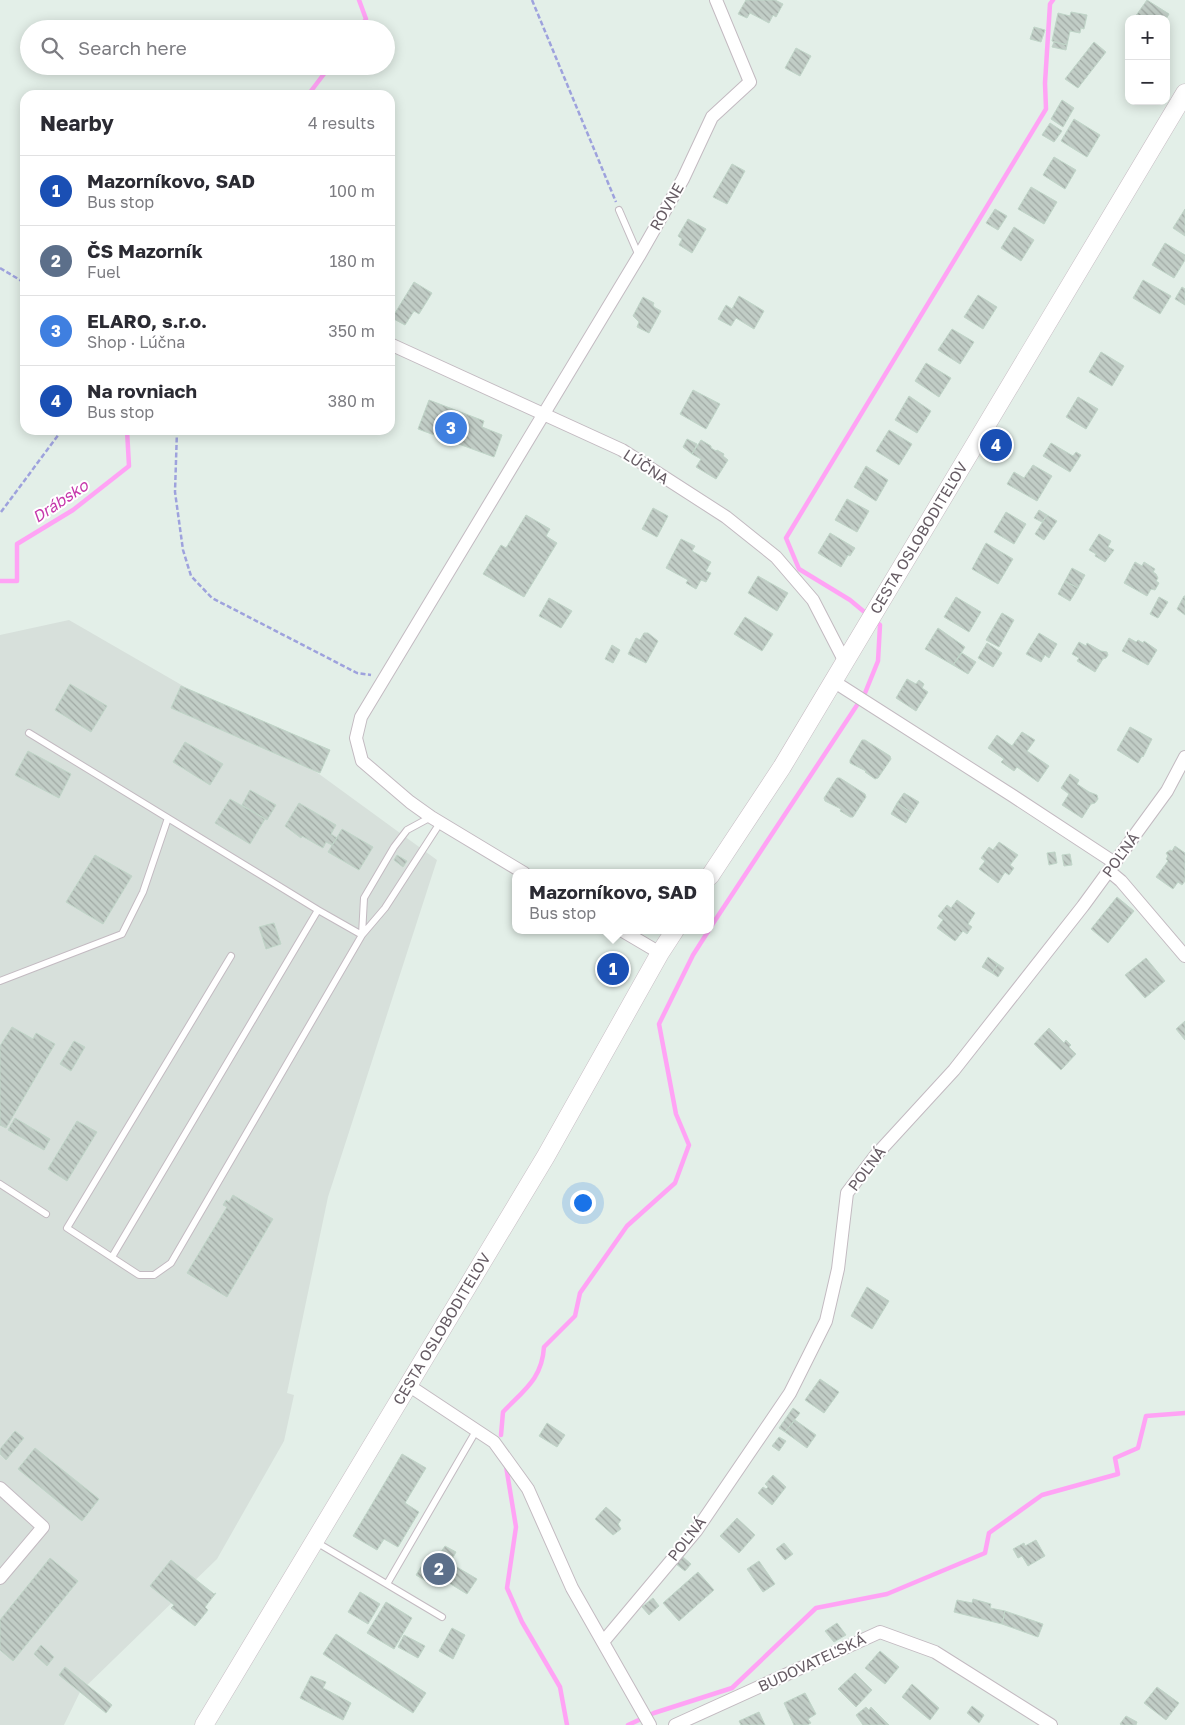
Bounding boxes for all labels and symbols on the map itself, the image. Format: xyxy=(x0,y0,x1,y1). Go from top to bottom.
street label: ROVNE xyxy=(645,180,687,233)
pin: 3 xyxy=(435,409,467,447)
pin: 4 xyxy=(980,426,1012,464)
street label: LÚČNA xyxy=(620,445,673,488)
street label: CESTA OSLOBODITEĽOV xyxy=(866,458,971,617)
water label: Drábsko xyxy=(28,474,93,527)
street label: POĽNÁ xyxy=(1098,829,1142,880)
pin: 1 xyxy=(597,950,629,988)
street label: POĽNÁ xyxy=(844,1143,889,1194)
your location xyxy=(570,1190,596,1216)
street label: CESTA OSLOBODITEĽOV xyxy=(389,1249,494,1408)
street label: POĽNÁ xyxy=(663,1513,709,1564)
pin: 2 xyxy=(423,1550,455,1588)
street label: BUDOVATEĽSKÁ xyxy=(755,1629,868,1695)

